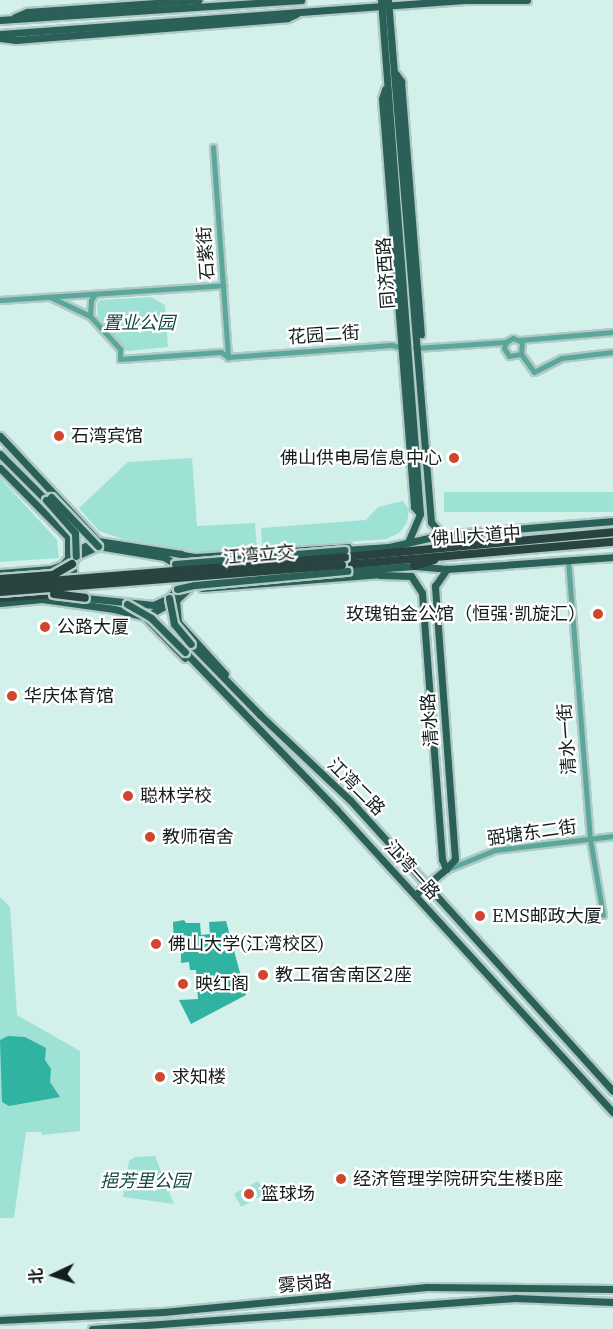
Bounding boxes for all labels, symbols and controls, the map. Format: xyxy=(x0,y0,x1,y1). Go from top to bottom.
street label: 石紫街 xyxy=(193,225,219,281)
street label: 同济西路 xyxy=(373,236,399,310)
park label: 置业公园 xyxy=(103,312,175,334)
street label: 花园二街 xyxy=(287,322,361,348)
place label: 石湾宾馆 xyxy=(71,425,143,447)
marker: 石湾宾馆 xyxy=(52,429,66,443)
place label: 佛山供电局信息中心 xyxy=(280,447,442,469)
marker: 佛山供电局信息中心 xyxy=(447,451,461,465)
street label: 佛山大道中 xyxy=(430,522,522,550)
street label: 江湾立交 xyxy=(222,541,296,569)
place label: 玫瑰铂金公馆（恒强·凯旋汇） xyxy=(346,603,586,625)
marker: 玫瑰铂金公馆（恒强·凯旋汇） xyxy=(591,607,605,621)
place label: 公路大厦 xyxy=(57,616,129,638)
marker: 公路大厦 xyxy=(38,620,52,634)
place label: 华庆体育馆 xyxy=(24,685,114,707)
marker: 华庆体育馆 xyxy=(5,689,19,703)
street label: 清水路 xyxy=(417,692,443,748)
street label: 清水一街 xyxy=(554,702,580,776)
street label: 江湾二路 xyxy=(323,754,389,820)
place label: 聪林学校 xyxy=(140,785,212,807)
marker: 聪林学校 xyxy=(121,789,135,803)
street label: 弼塘东二街 xyxy=(486,816,578,850)
place label: 教师宿舍 xyxy=(162,826,234,848)
marker: 教师宿舍 xyxy=(143,830,157,844)
street label: 江湾一路 xyxy=(380,836,444,904)
place label: EMS邮政大厦 xyxy=(492,905,602,927)
marker: EMS邮政大厦 xyxy=(473,909,487,923)
place label: 佛山大学(江湾校区) xyxy=(168,933,324,955)
marker: 佛山大学(江湾校区) xyxy=(149,937,163,951)
place label: 教工宿舍南区2座 xyxy=(275,964,412,986)
marker: 教工宿舍南区2座 xyxy=(256,968,270,982)
place label: 映红阁 xyxy=(195,973,249,995)
marker: 映红阁 xyxy=(176,977,190,991)
place label: 求知楼 xyxy=(172,1066,226,1088)
marker: 求知楼 xyxy=(153,1070,167,1084)
place label: 经济管理学院研究生楼B座 xyxy=(353,1168,563,1190)
park label: 挹芳里公园 xyxy=(100,1170,190,1192)
marker: 经济管理学院研究生楼B座 xyxy=(334,1172,348,1186)
place label: 篮球场 xyxy=(261,1183,315,1205)
marker: 篮球场 xyxy=(242,1187,256,1201)
north arrow xyxy=(24,1245,84,1305)
text: 北 xyxy=(26,1268,47,1285)
street label: 雾岗路 xyxy=(277,1271,333,1297)

